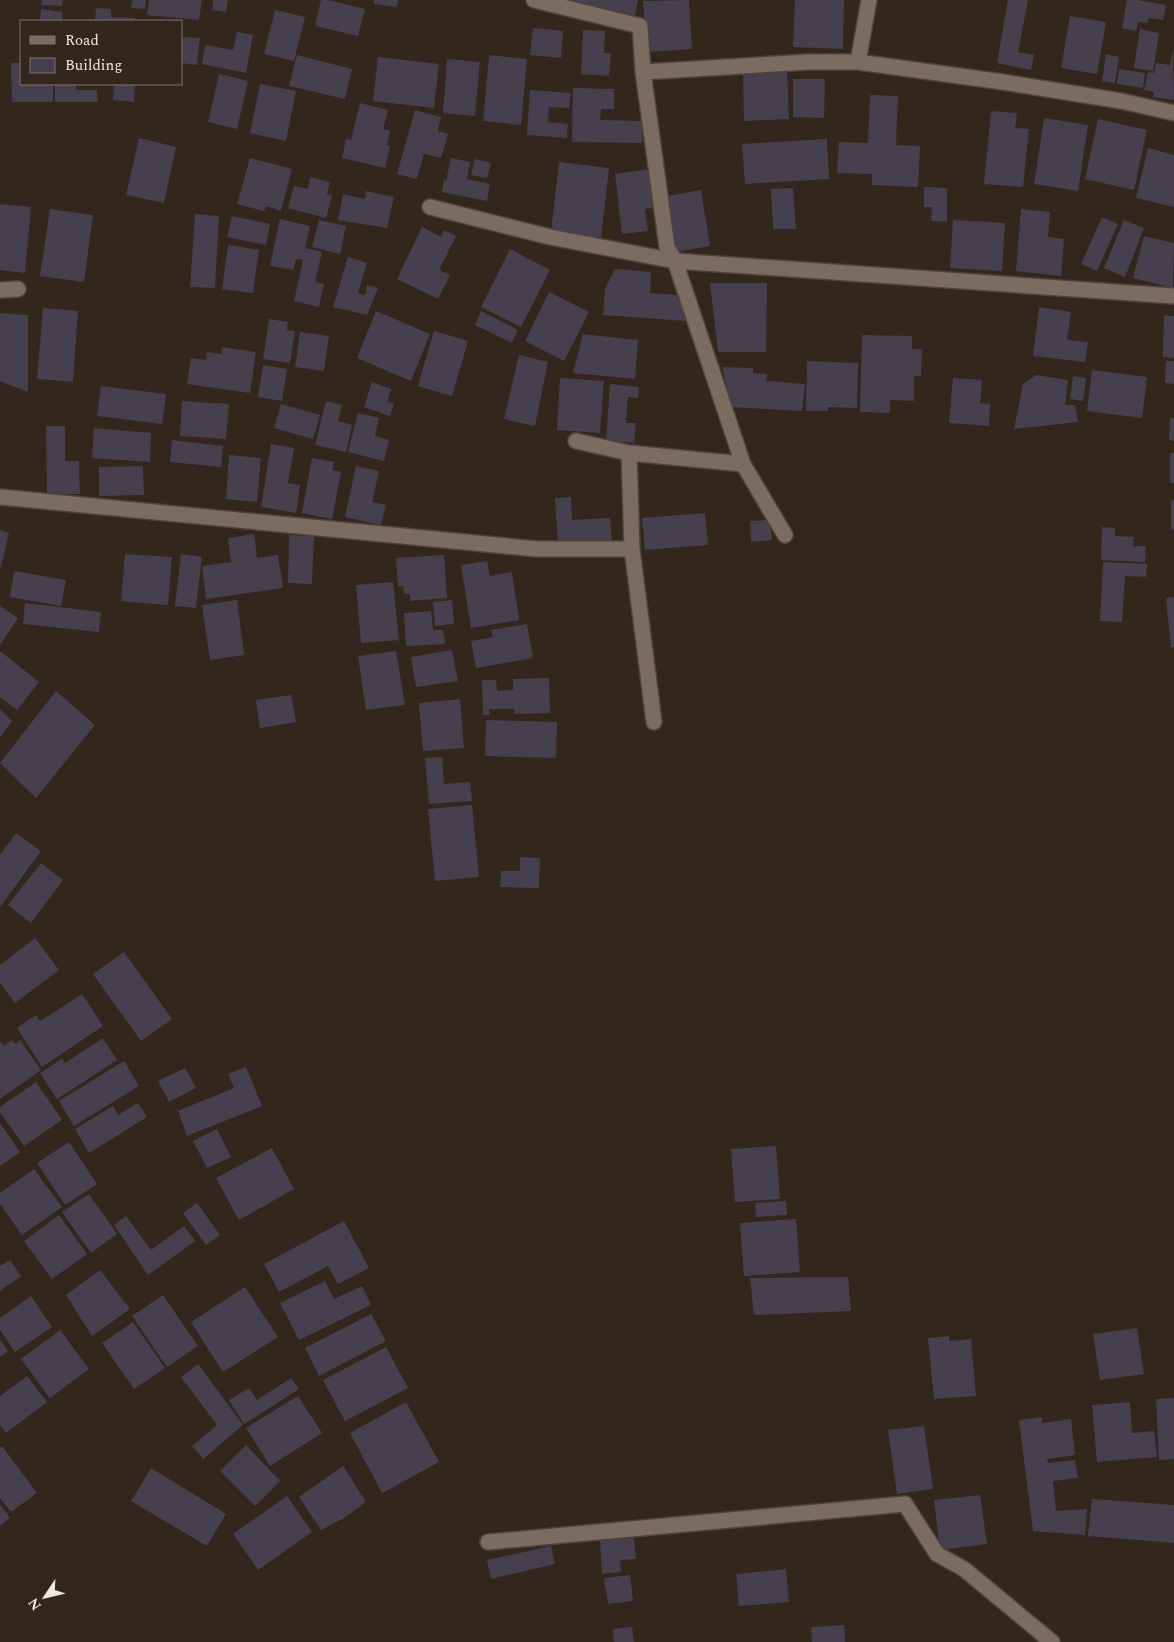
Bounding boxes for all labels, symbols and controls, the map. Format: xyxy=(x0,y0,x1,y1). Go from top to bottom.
legend xyxy=(20,20,182,85)
text: Road xyxy=(65,29,99,52)
text: Building xyxy=(65,54,122,77)
north arrow xyxy=(20,1572,70,1622)
text: N xyxy=(23,1593,47,1615)

